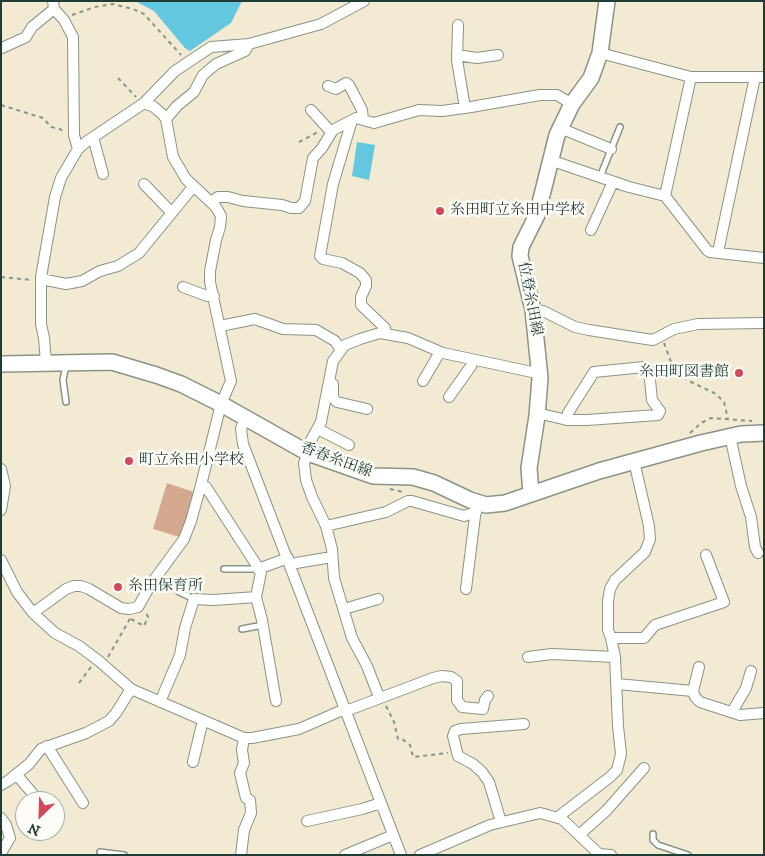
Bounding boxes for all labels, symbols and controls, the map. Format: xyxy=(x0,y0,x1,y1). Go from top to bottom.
place label: 糸田町立糸田中学校 xyxy=(450,202,585,220)
marker: 糸田町立糸田中学校 xyxy=(434,205,446,217)
street label: 位登糸田線 xyxy=(513,260,545,338)
place label: 糸田町図書館 xyxy=(639,364,729,382)
marker: 糸田町図書館 xyxy=(733,367,745,379)
street label: 香春糸田線 xyxy=(298,440,374,482)
place label: 町立糸田小学校 xyxy=(139,452,244,470)
marker: 町立糸田小学校 xyxy=(123,455,135,467)
place label: 糸田保育所 xyxy=(128,578,203,596)
marker: 糸田保育所 xyxy=(112,581,124,593)
north arrow xyxy=(15,791,65,841)
text: N xyxy=(25,818,43,839)

